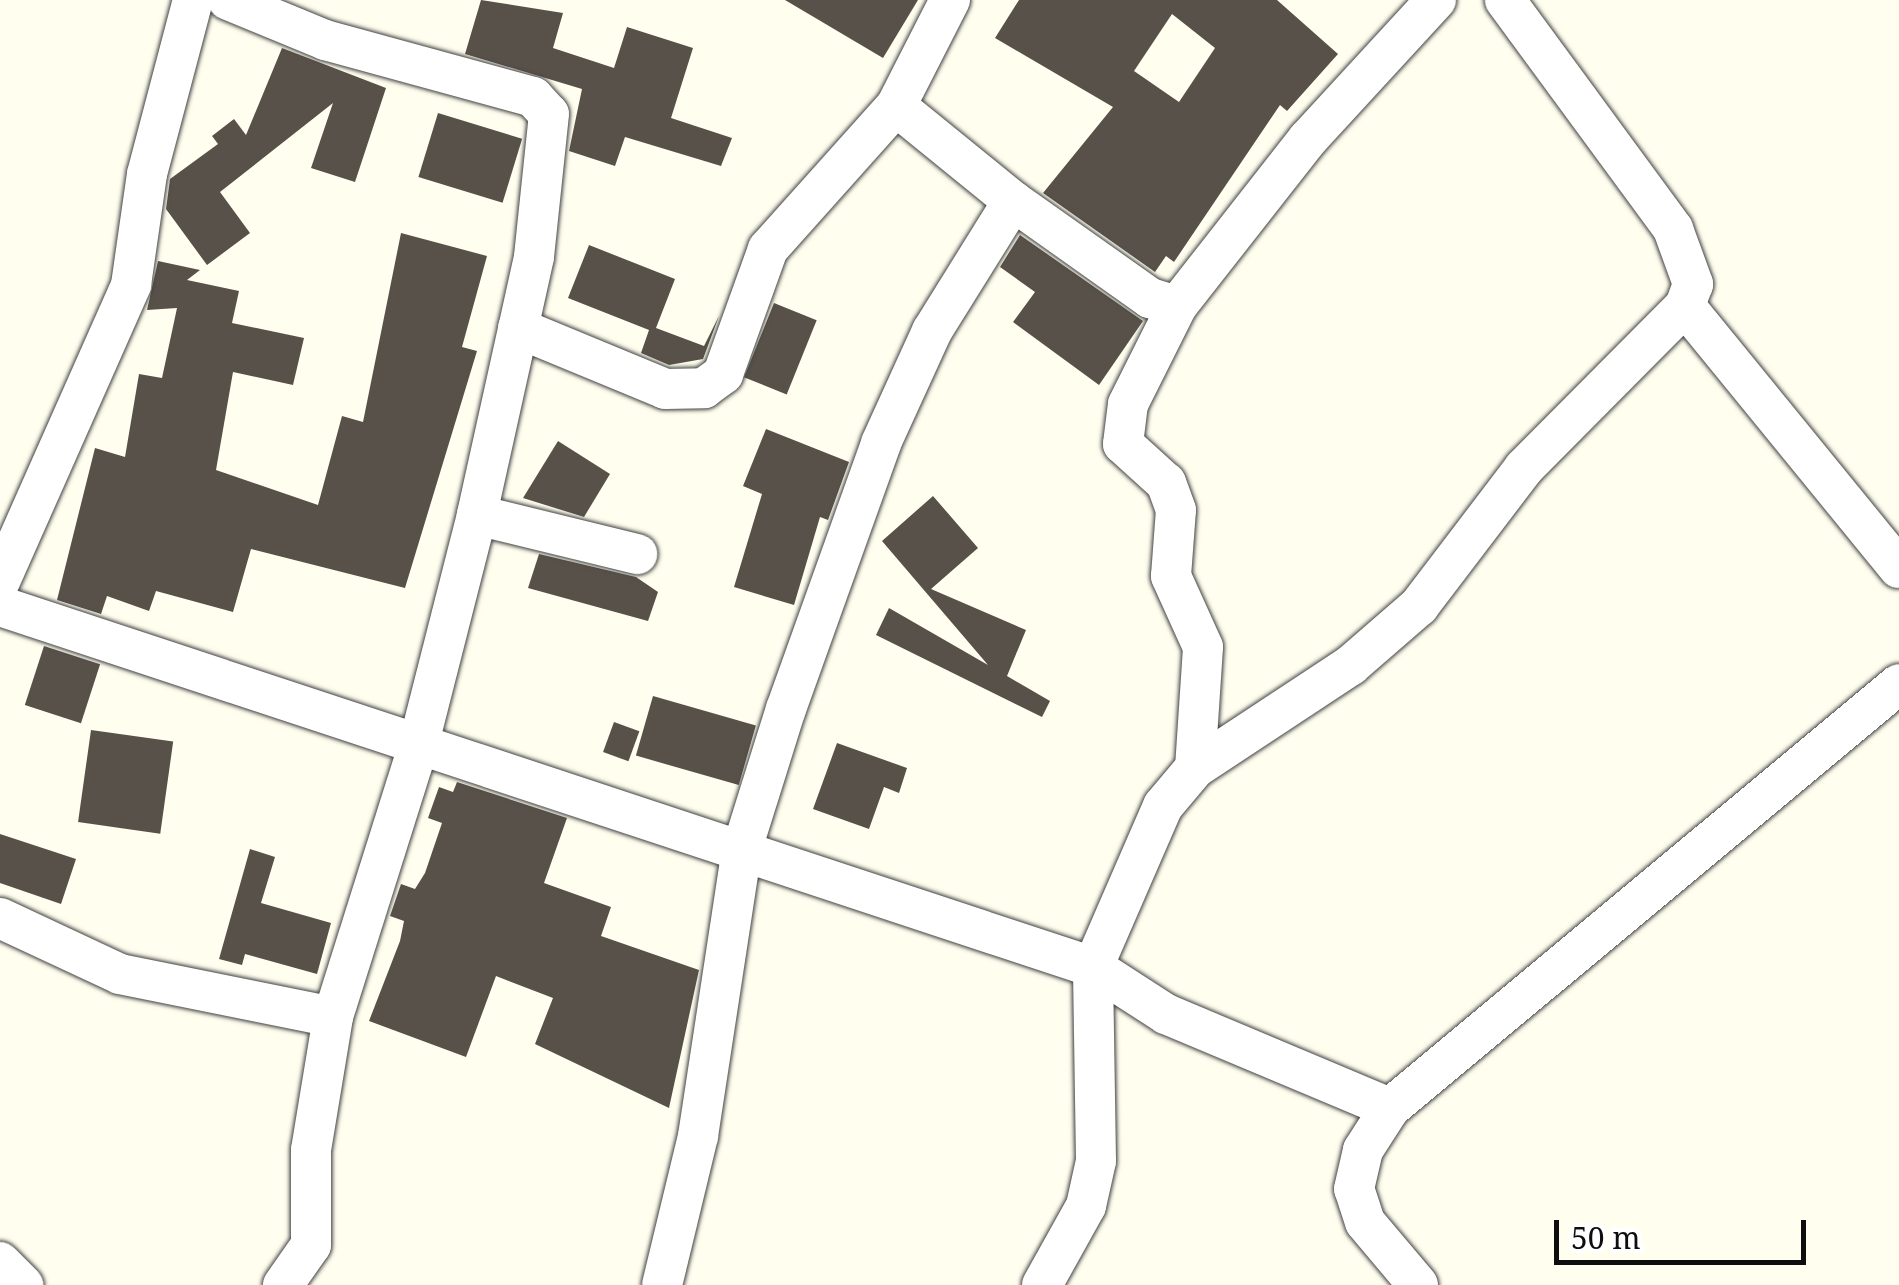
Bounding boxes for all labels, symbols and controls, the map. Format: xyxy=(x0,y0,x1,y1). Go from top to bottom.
scale bar xyxy=(1559,1200,1812,1262)
text: 50 m xyxy=(1571,1217,1641,1258)

